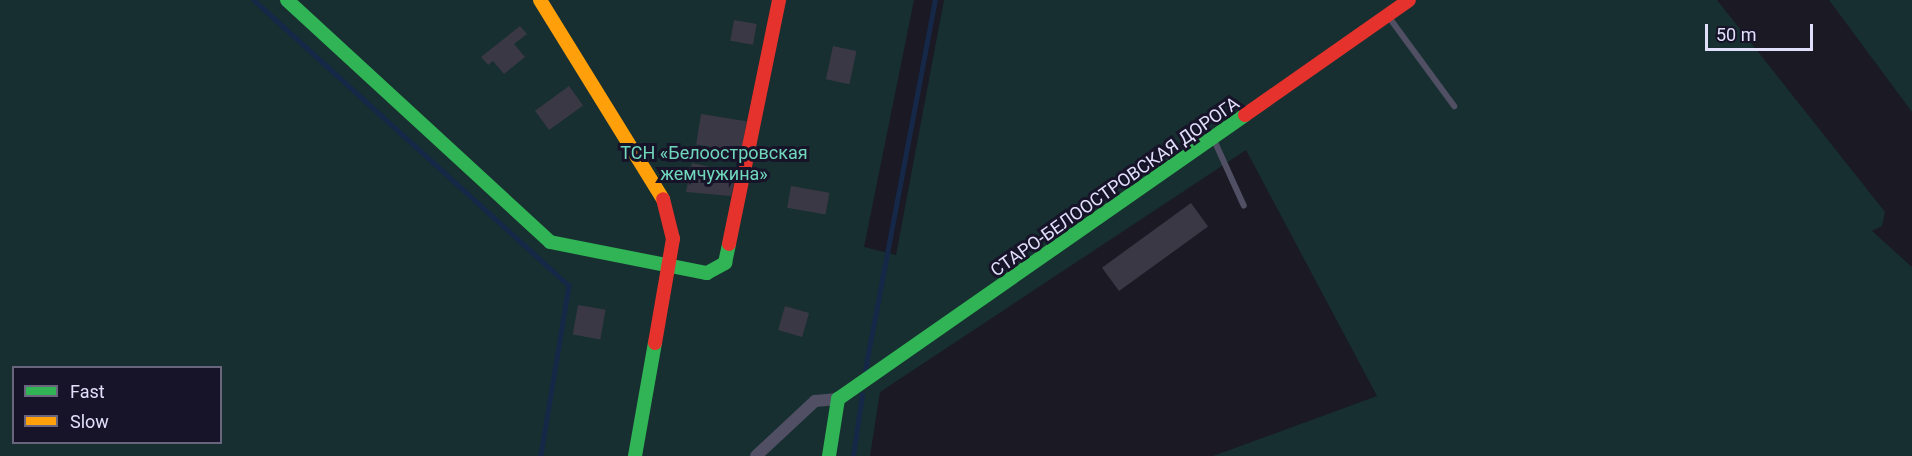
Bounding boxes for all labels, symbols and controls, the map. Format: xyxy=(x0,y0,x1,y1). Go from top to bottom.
scale bar xyxy=(1708,12,1816,50)
text: 50 m xyxy=(1716,24,1756,45)
street label: СТАРО-БЕЛООСТРОВСКАЯ ДОРОГА xyxy=(986,93,1244,281)
park label: ТСН «Белоостровская жемчужина» xyxy=(620,143,808,186)
legend xyxy=(12,366,222,444)
text: Fast xyxy=(70,381,105,402)
text: Slow xyxy=(70,411,109,432)

